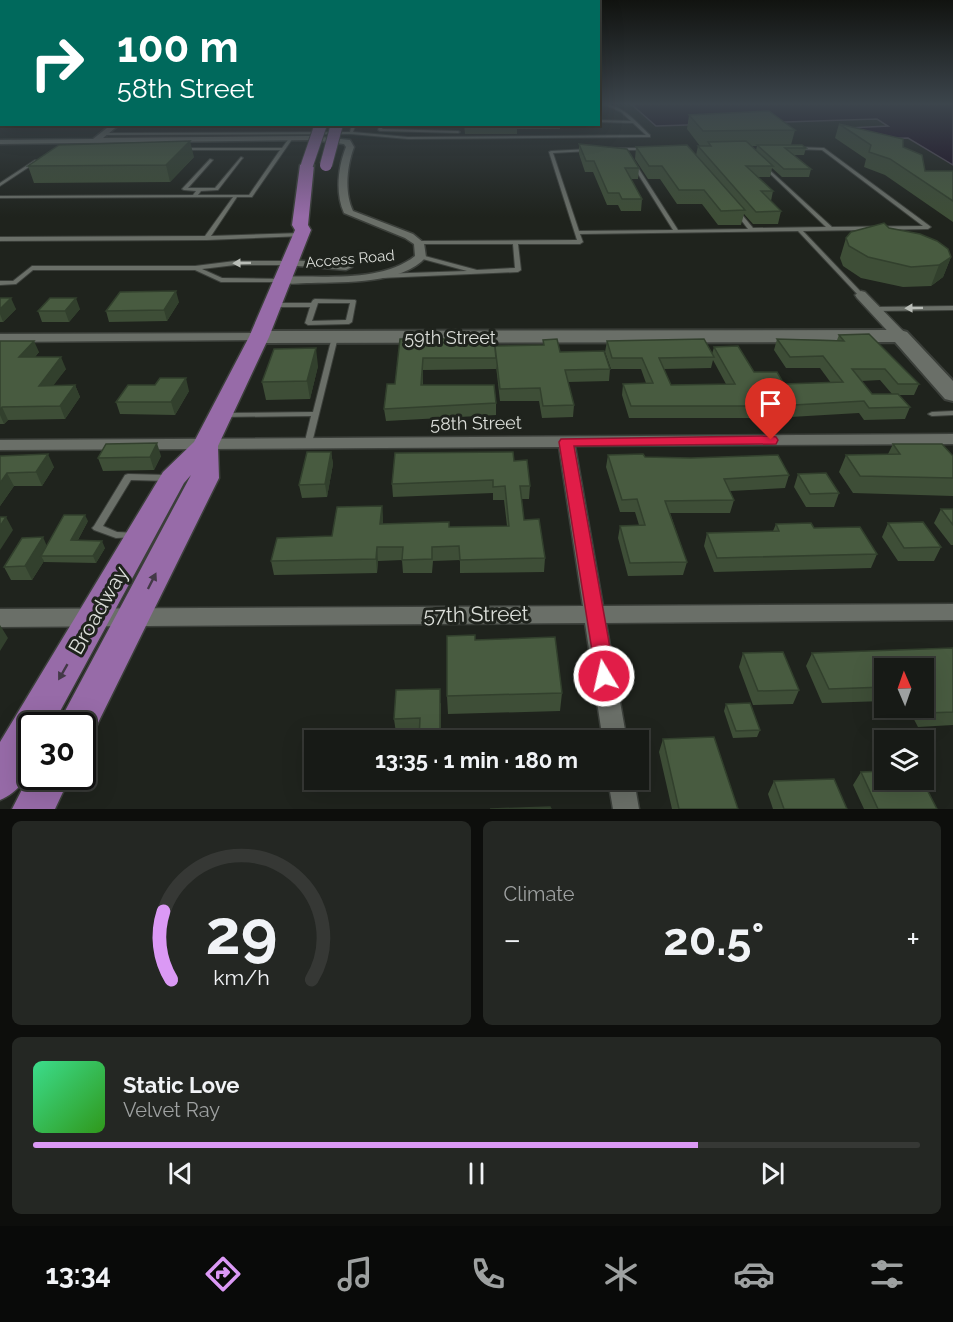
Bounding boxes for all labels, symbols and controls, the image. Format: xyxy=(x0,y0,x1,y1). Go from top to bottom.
text: 100 m xyxy=(117,23,239,72)
icon: right xyxy=(18,24,96,102)
text: 58th Street xyxy=(117,73,254,104)
street label: Access Road xyxy=(305,246,395,272)
one-way arrow xyxy=(233,258,252,268)
one-way arrow xyxy=(904,304,923,313)
street label: 59th Street xyxy=(404,327,496,348)
pin xyxy=(745,378,796,440)
icon: arrive xyxy=(754,387,787,420)
street label: 58th Street xyxy=(430,412,522,434)
street label: Broadway xyxy=(63,562,133,658)
one-way arrow xyxy=(147,572,157,589)
street label: 57th Street xyxy=(423,601,529,627)
position arrow xyxy=(572,644,636,708)
north arrow xyxy=(874,658,934,718)
map controls xyxy=(874,658,934,790)
one-way arrow xyxy=(58,663,68,680)
speed limit sign: 30 xyxy=(18,712,96,790)
button: layers xyxy=(874,730,934,790)
text: 13:35 · 1 min · 180 m xyxy=(375,747,578,773)
text: Climate xyxy=(504,882,575,906)
text: 29 xyxy=(205,895,277,969)
text: 20.5° xyxy=(663,913,764,966)
text: − xyxy=(504,920,521,959)
text: + xyxy=(906,920,920,959)
text: km/h xyxy=(213,965,270,990)
text: Static Love xyxy=(123,1072,240,1098)
text: Velvet Ray xyxy=(123,1098,220,1122)
icon: previous xyxy=(164,1157,197,1190)
icon: pause xyxy=(460,1157,493,1190)
icon: next xyxy=(756,1157,789,1190)
icon: directions xyxy=(202,1253,244,1295)
icon: music xyxy=(334,1253,376,1295)
icon: phone xyxy=(467,1253,509,1295)
icon: climate xyxy=(600,1253,642,1295)
icon: car xyxy=(733,1253,775,1295)
icon: filters xyxy=(866,1253,908,1295)
text: 13:34 xyxy=(45,1259,111,1290)

